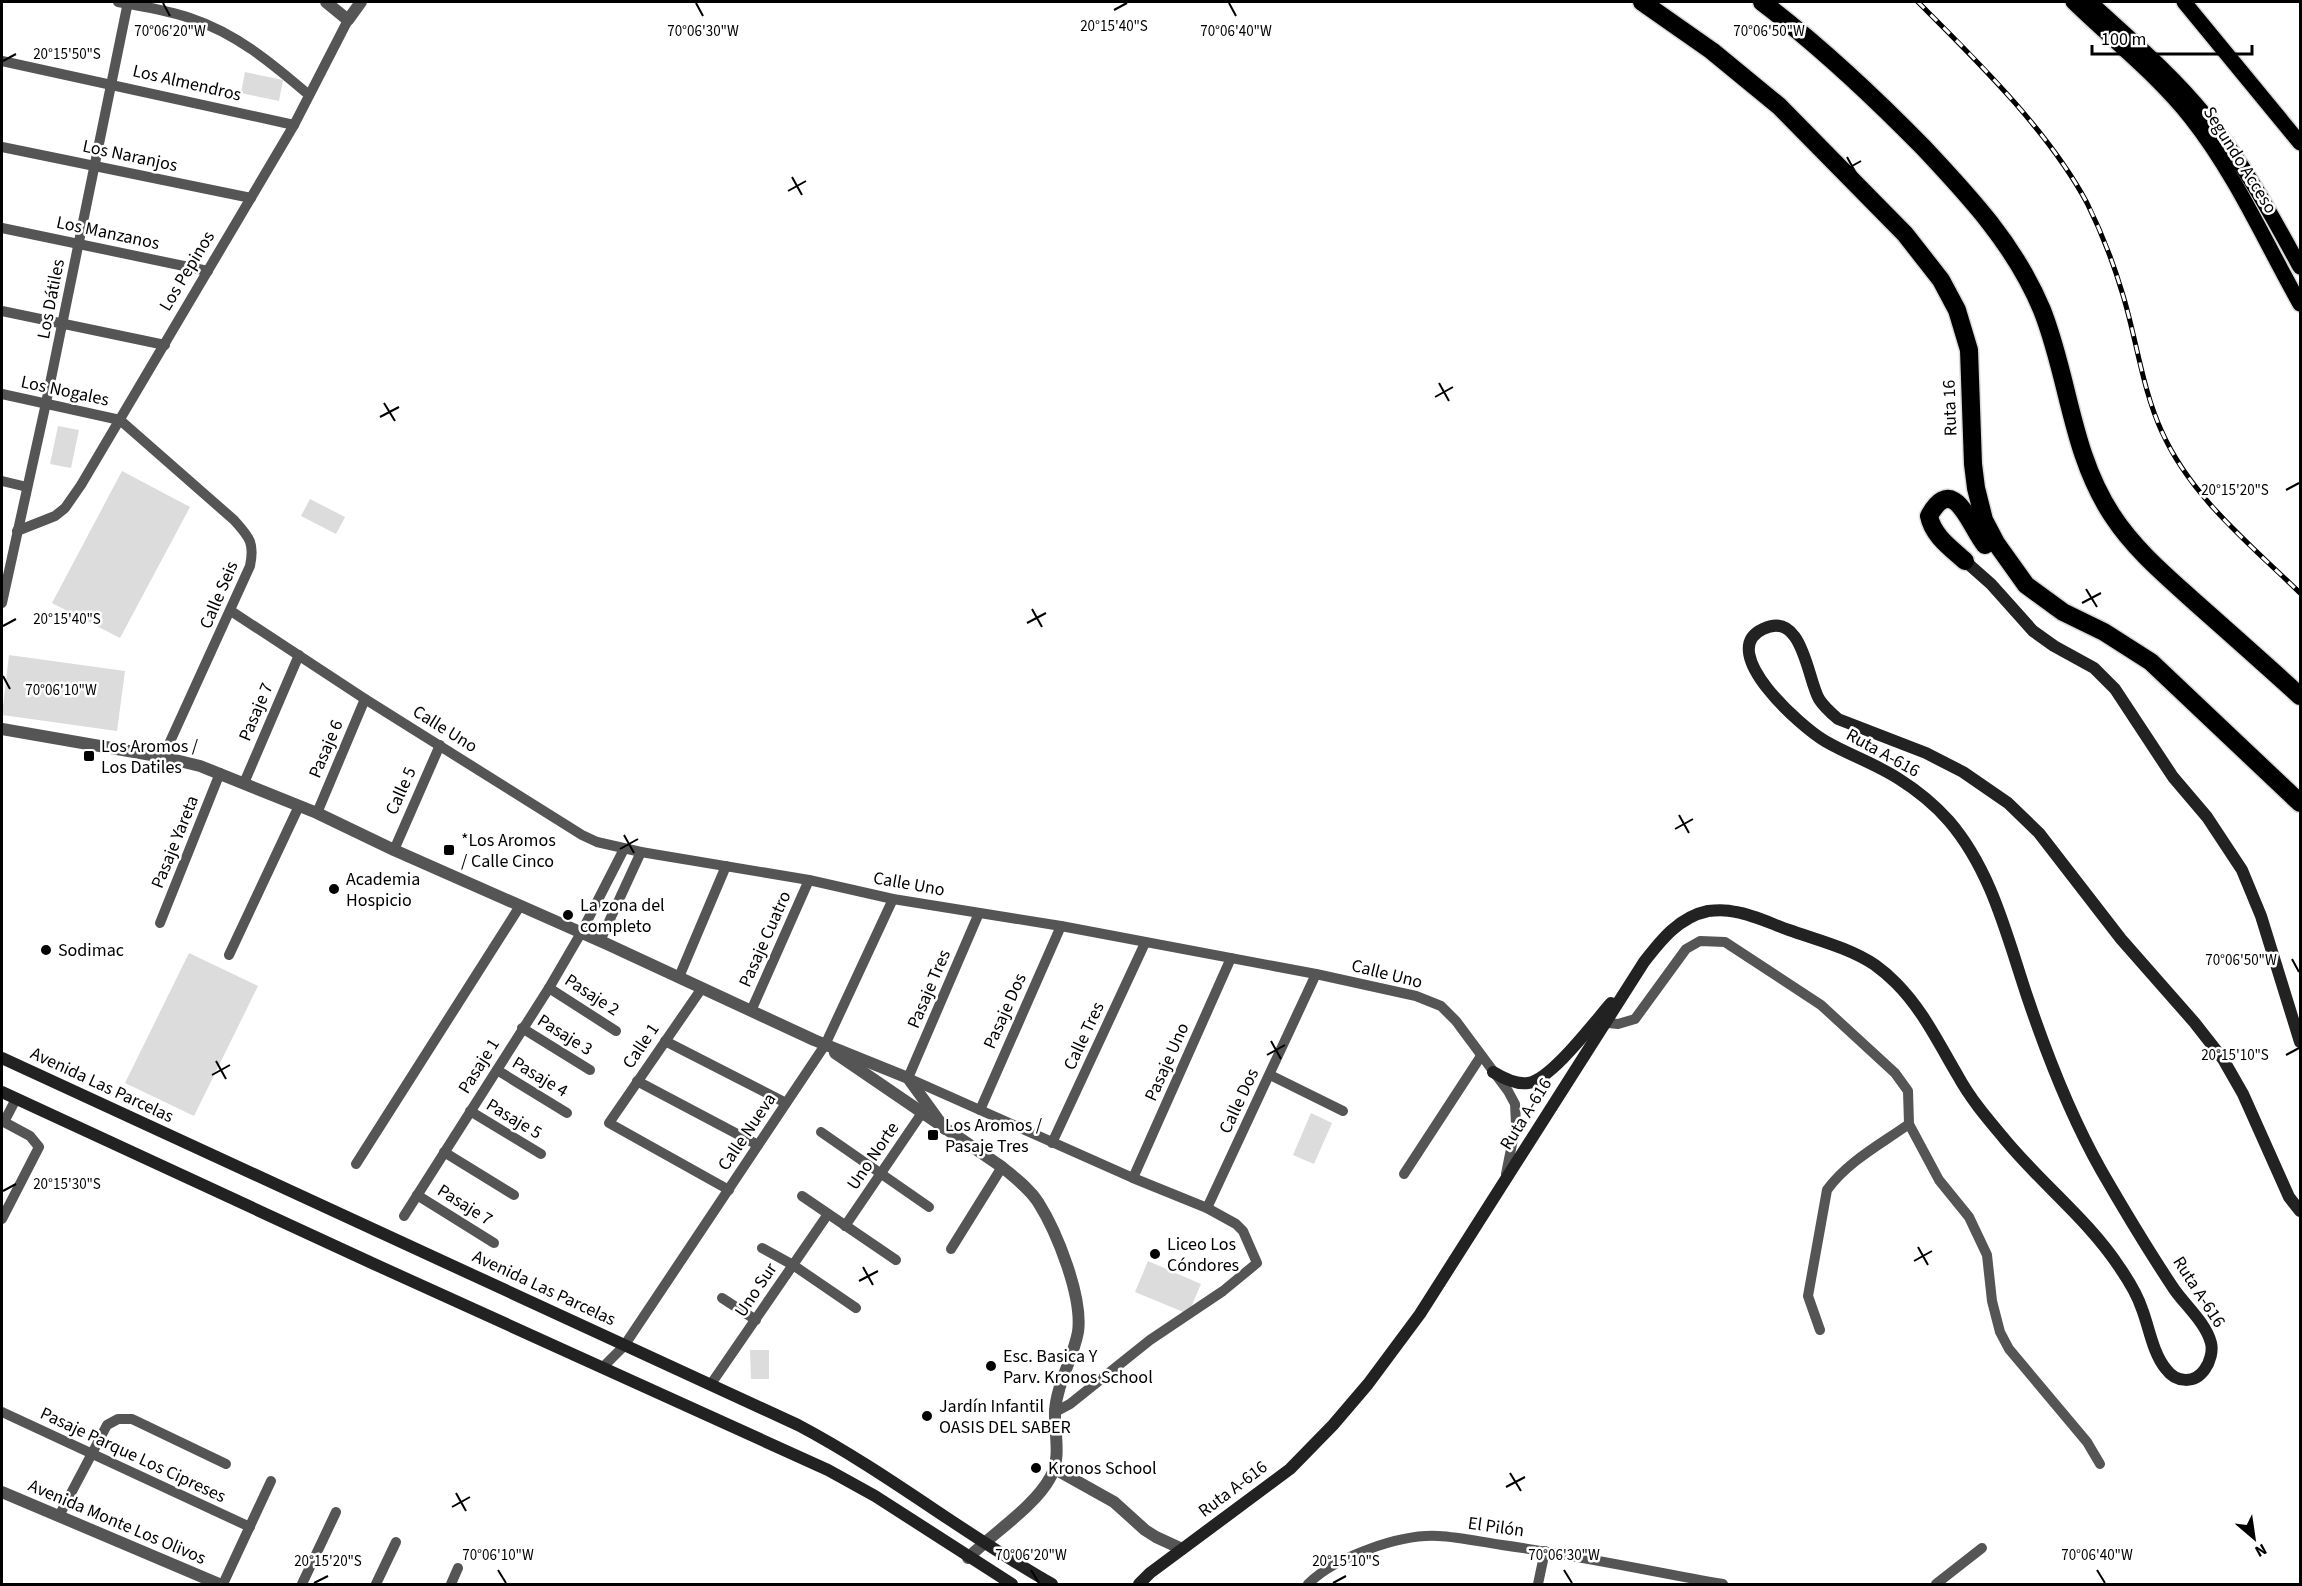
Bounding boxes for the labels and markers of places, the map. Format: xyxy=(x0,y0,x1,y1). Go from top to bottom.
place label: Los Aromos / Los Datiles xyxy=(101,734,199,780)
marker: Los Aromos / Los Datiles xyxy=(82,749,96,763)
place label: *Los Aromos / Calle Cinco xyxy=(461,828,556,874)
marker: *Los Aromos / Calle Cinco xyxy=(442,843,456,857)
place label: Academia Hospicio xyxy=(346,867,420,913)
marker: Academia Hospicio xyxy=(327,882,341,896)
place label: La zona del completo xyxy=(580,893,665,939)
marker: La zona del completo xyxy=(561,908,575,922)
place label: Sodimac xyxy=(58,938,124,963)
marker: Sodimac xyxy=(39,943,53,957)
place label: Los Aromos / Pasaje Tres xyxy=(945,1113,1043,1159)
marker: Los Aromos / Pasaje Tres xyxy=(926,1128,940,1142)
place label: Liceo Los Cóndores xyxy=(1167,1232,1239,1278)
marker: Liceo Los Cóndores xyxy=(1148,1247,1162,1261)
place label: Esc. Basica Y Parv. Kronos School xyxy=(1003,1344,1153,1390)
marker: Esc. Basica Y Parv. Kronos School xyxy=(984,1359,998,1373)
place label: Jardín Infantil OASIS DEL SABER xyxy=(939,1394,1071,1440)
marker: Jardín Infantil OASIS DEL SABER xyxy=(920,1409,934,1423)
place label: Kronos School xyxy=(1048,1456,1157,1481)
marker: Kronos School xyxy=(1029,1461,1043,1475)

